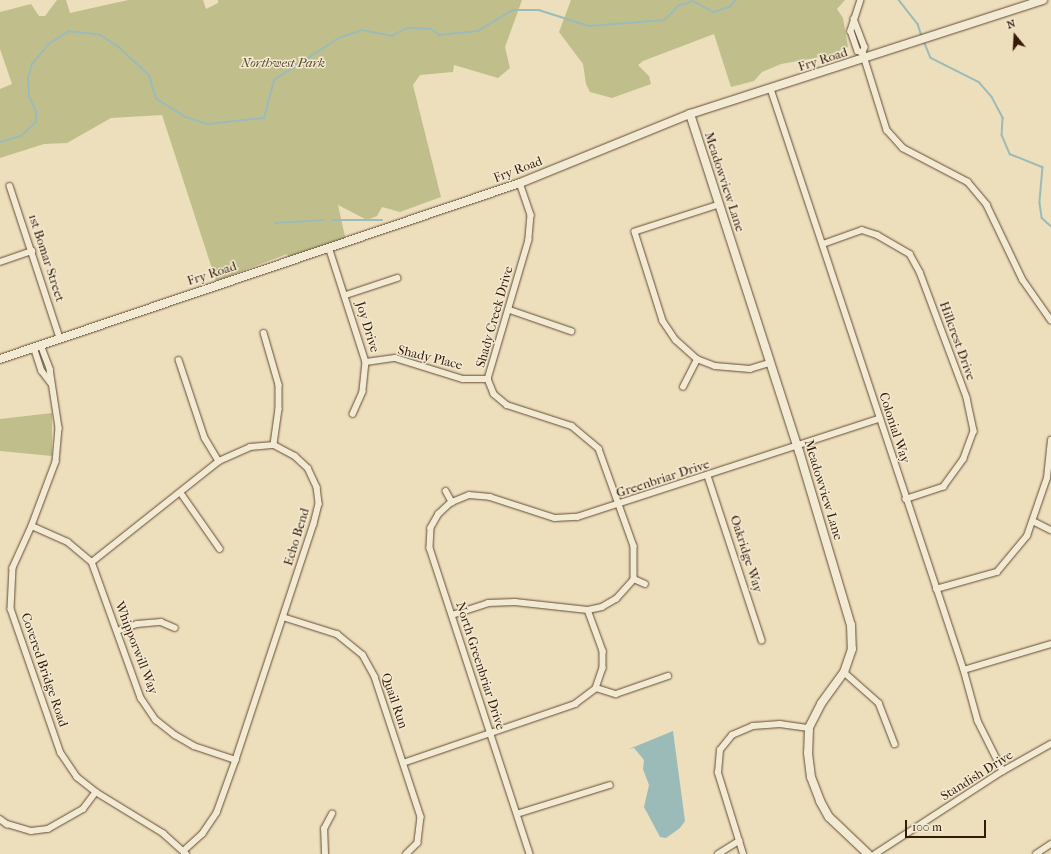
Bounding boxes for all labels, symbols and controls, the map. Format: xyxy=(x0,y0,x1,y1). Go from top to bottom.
north arrow xyxy=(995,16,1035,56)
text: N xyxy=(1005,17,1017,32)
street label: Fry Road xyxy=(796,45,850,75)
park label: Northwest Park xyxy=(241,55,325,71)
street label: Meadowview Lane xyxy=(700,130,748,234)
street label: Fry Road xyxy=(491,154,545,186)
street label: 1st Bomar Street xyxy=(24,212,68,304)
street label: Fry Road xyxy=(185,259,239,289)
street label: Shady Creek Drive xyxy=(473,264,517,370)
street label: Hillcrest Drive xyxy=(936,299,978,383)
street label: Joy Drive xyxy=(352,300,382,354)
street label: Shady Place xyxy=(396,342,464,374)
street label: Colonial Way xyxy=(875,391,913,465)
street label: Meadowview Lane xyxy=(800,438,846,542)
street label: Greenbriar Drive xyxy=(614,457,712,501)
street label: Echo Bend xyxy=(281,506,313,568)
street label: Oakridge Way xyxy=(726,513,766,595)
street label: Whipporwill Way xyxy=(111,599,161,697)
street label: North Greenbriar Drive xyxy=(452,600,508,732)
street label: Covered Bridge Road xyxy=(17,611,71,729)
street label: Quail Run xyxy=(377,671,411,731)
street label: Standish Drive xyxy=(938,748,1016,804)
scale bar xyxy=(907,812,988,838)
text: 100 m xyxy=(912,820,942,834)

